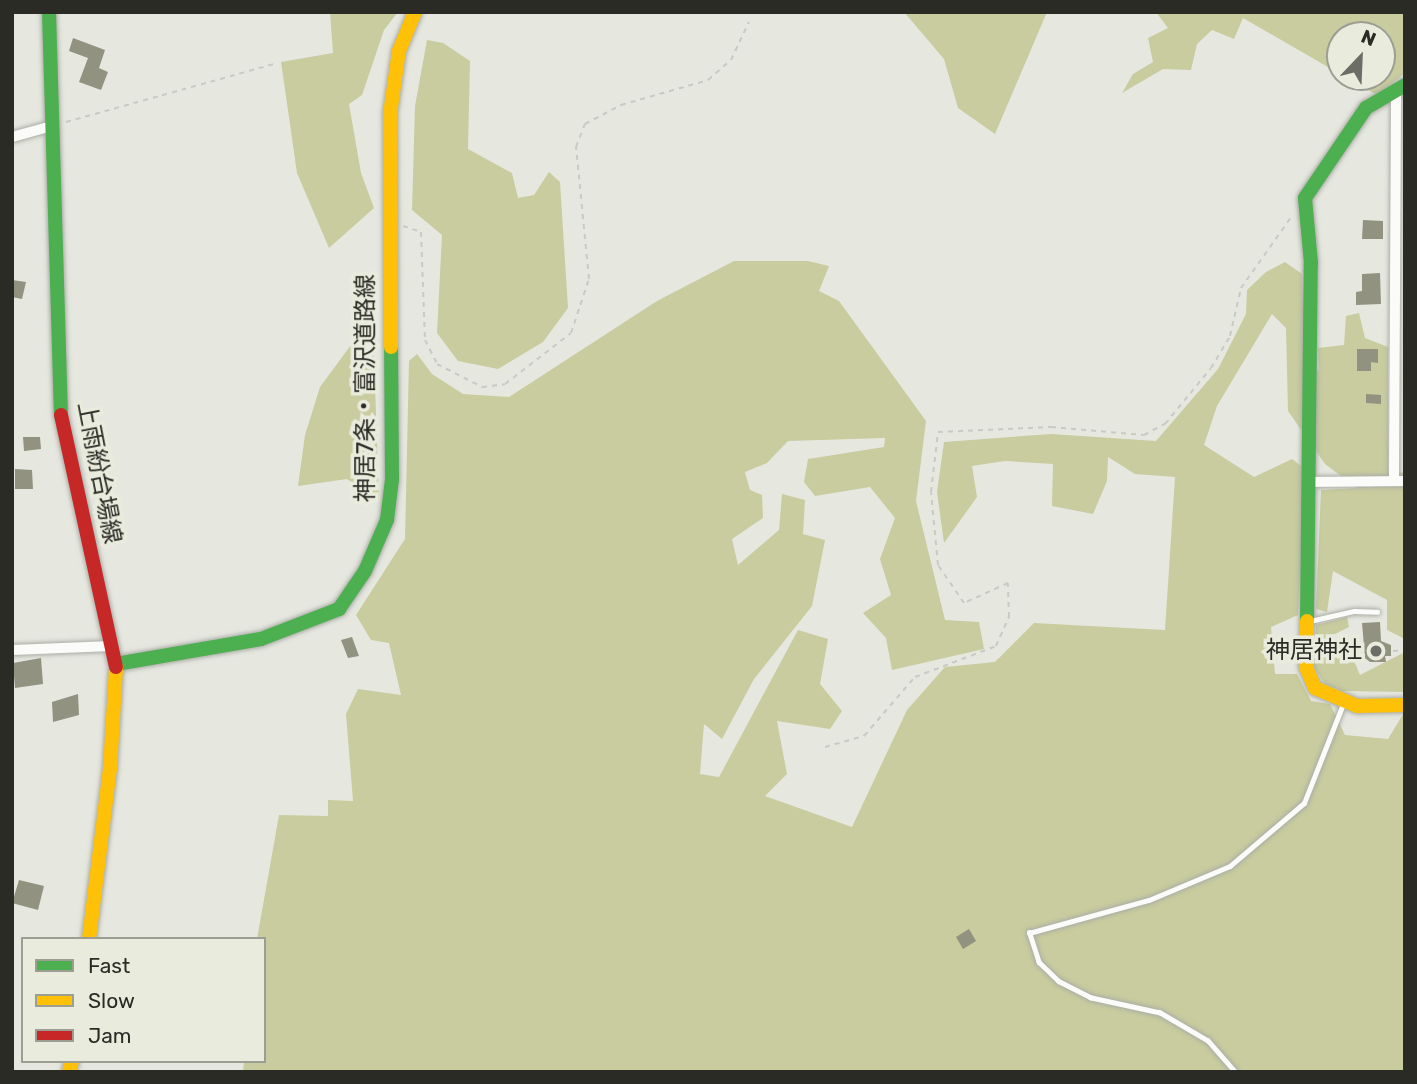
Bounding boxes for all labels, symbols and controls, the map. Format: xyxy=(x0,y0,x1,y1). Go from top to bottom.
north arrow xyxy=(1326,21,1396,91)
text: N xyxy=(1358,25,1379,51)
street label: 神居7条・富沢道路線 xyxy=(352,274,380,502)
street label: 上雨紛台場線 xyxy=(71,400,127,546)
place label: 神居神社 xyxy=(1266,637,1362,665)
marker: 神居神社 xyxy=(1368,643,1384,659)
legend xyxy=(21,937,266,1063)
text: Fast xyxy=(88,953,130,978)
text: Slow xyxy=(88,988,135,1013)
text: Jam xyxy=(88,1023,132,1048)

